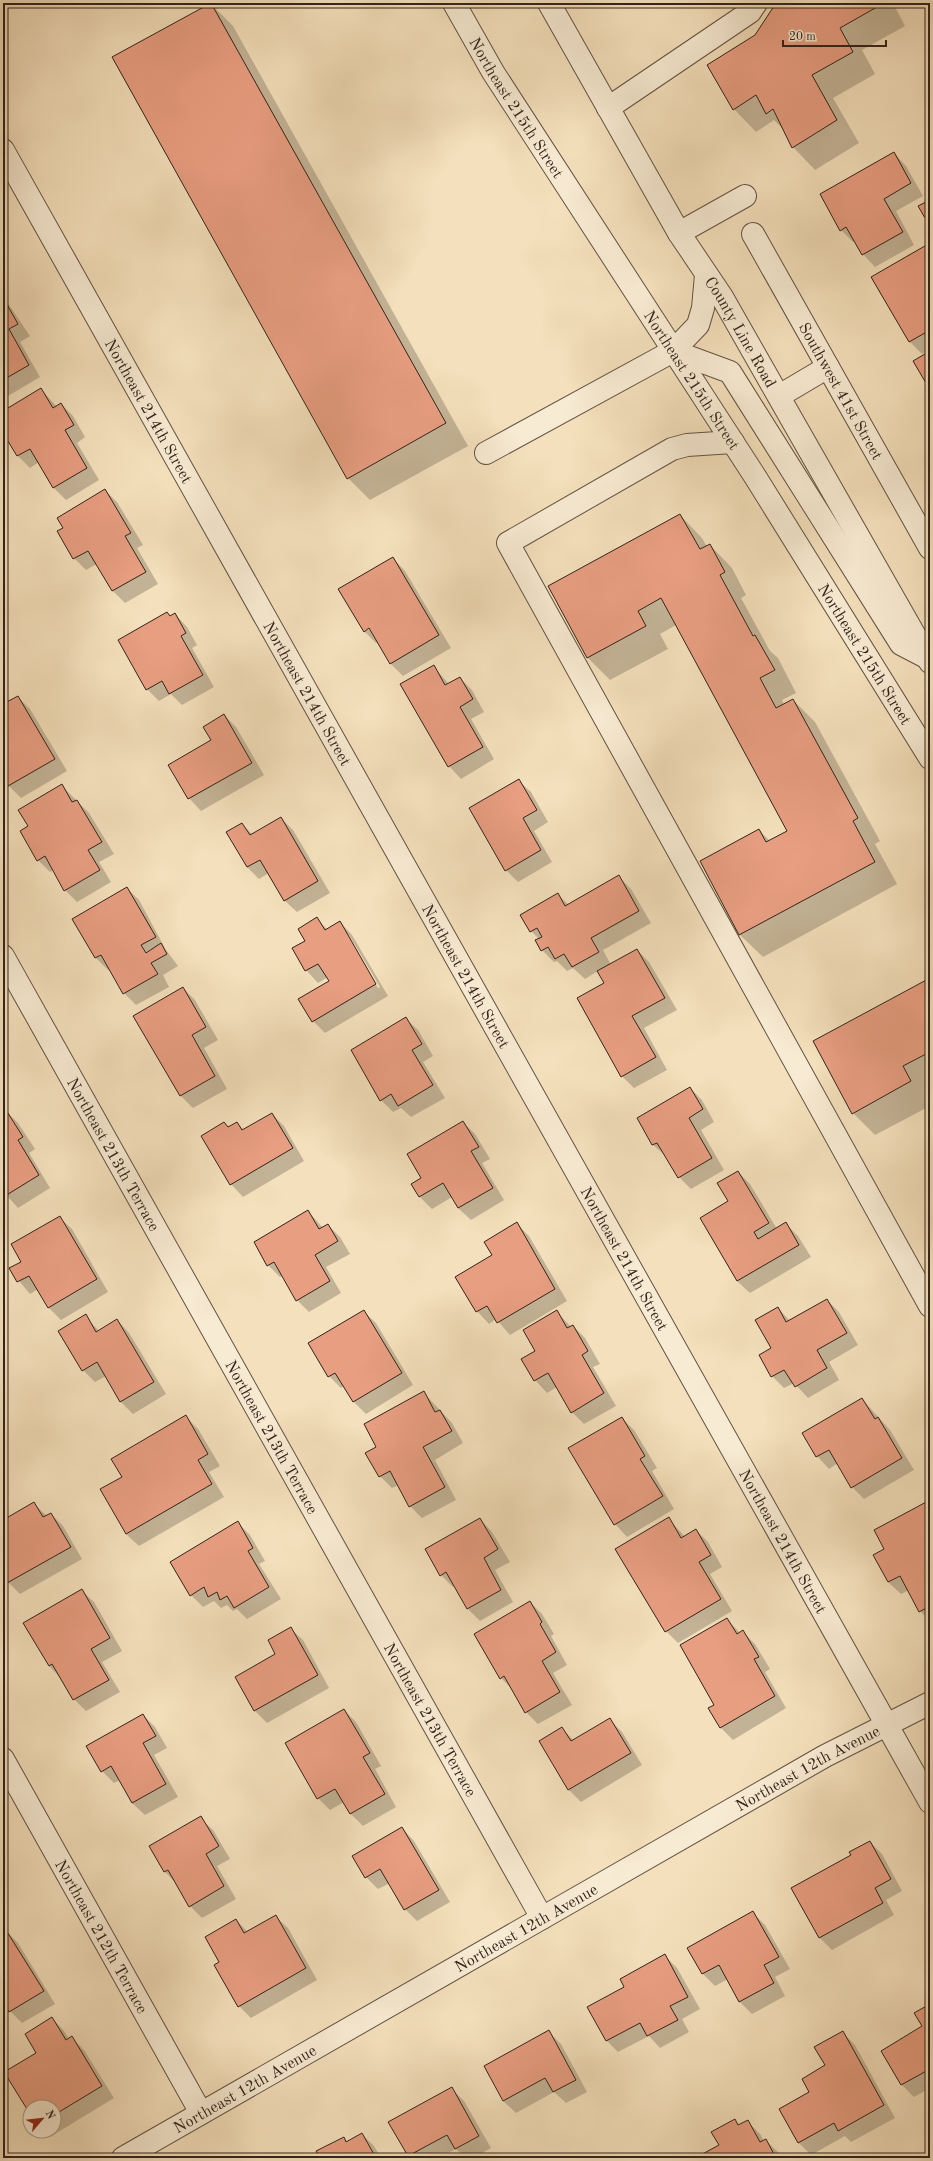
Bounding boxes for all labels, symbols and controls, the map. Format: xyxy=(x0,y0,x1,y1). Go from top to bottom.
scale bar xyxy=(783,22,886,48)
text: 20 m xyxy=(789,31,816,43)
street label: Northeast 215th Street xyxy=(465,35,566,182)
street label: County Line Road xyxy=(701,274,778,391)
street label: Northeast 215th Street xyxy=(640,308,742,454)
street label: Southwest 41st Street xyxy=(795,320,885,464)
street label: Northeast 214th Street xyxy=(101,337,195,487)
street label: Northeast 215th Street xyxy=(814,582,913,728)
street label: Northeast 214th Street xyxy=(259,619,353,769)
street label: Northeast 214th Street xyxy=(418,902,512,1052)
street label: Northeast 213th Terrace xyxy=(63,1076,162,1234)
street label: Northeast 214th Street xyxy=(576,1185,670,1335)
street label: Northeast 213th Terrace xyxy=(221,1358,320,1517)
street label: Northeast 214th Street xyxy=(735,1467,829,1617)
street label: Northeast 213th Terrace xyxy=(380,1641,478,1800)
street label: Northeast 12th Avenue xyxy=(734,1724,883,1815)
street label: Northeast 212th Terrace xyxy=(51,1858,150,2017)
street label: Northeast 12th Avenue xyxy=(453,1882,601,1976)
street label: Northeast 12th Avenue xyxy=(171,2043,320,2137)
north arrow xyxy=(22,2099,62,2139)
text: N xyxy=(43,2109,57,2122)

